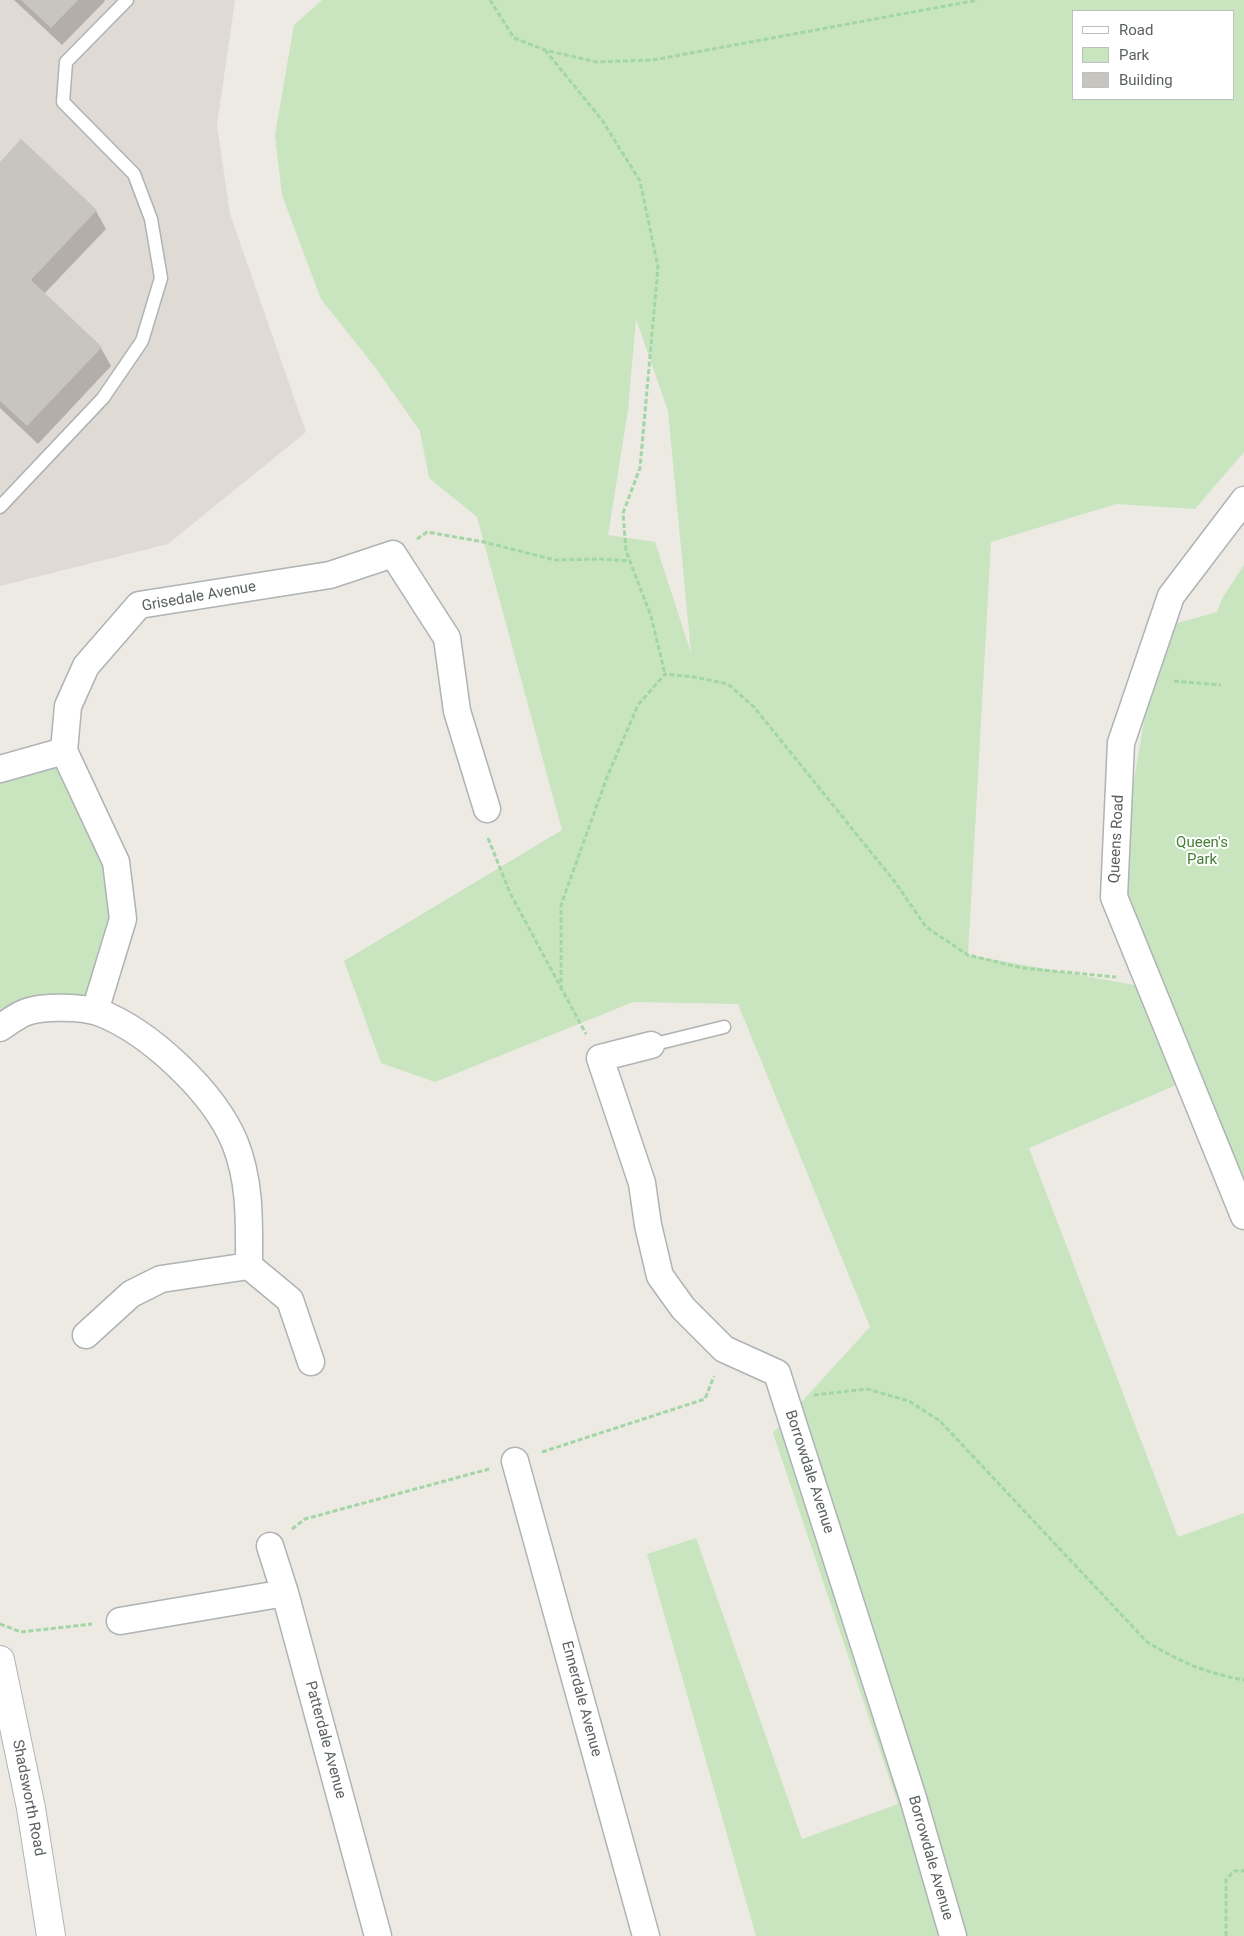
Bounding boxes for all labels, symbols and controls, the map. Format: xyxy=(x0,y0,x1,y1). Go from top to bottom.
legend xyxy=(1072,10,1234,100)
text: Road xyxy=(1119,21,1153,39)
text: Park xyxy=(1119,46,1149,64)
text: Building xyxy=(1119,71,1173,89)
street label: Grisedale Avenue xyxy=(140,578,258,616)
street label: Queens Road xyxy=(1106,794,1128,884)
park label: Queen's Park xyxy=(1176,834,1228,869)
street label: Borrowdale Avenue xyxy=(781,1408,837,1536)
street label: Ennerdale Avenue xyxy=(557,1639,605,1759)
street label: Patterdale Avenue xyxy=(301,1679,349,1801)
street label: Shadsworth Road xyxy=(8,1738,48,1858)
street label: Borrowdale Avenue xyxy=(904,1794,956,1922)

